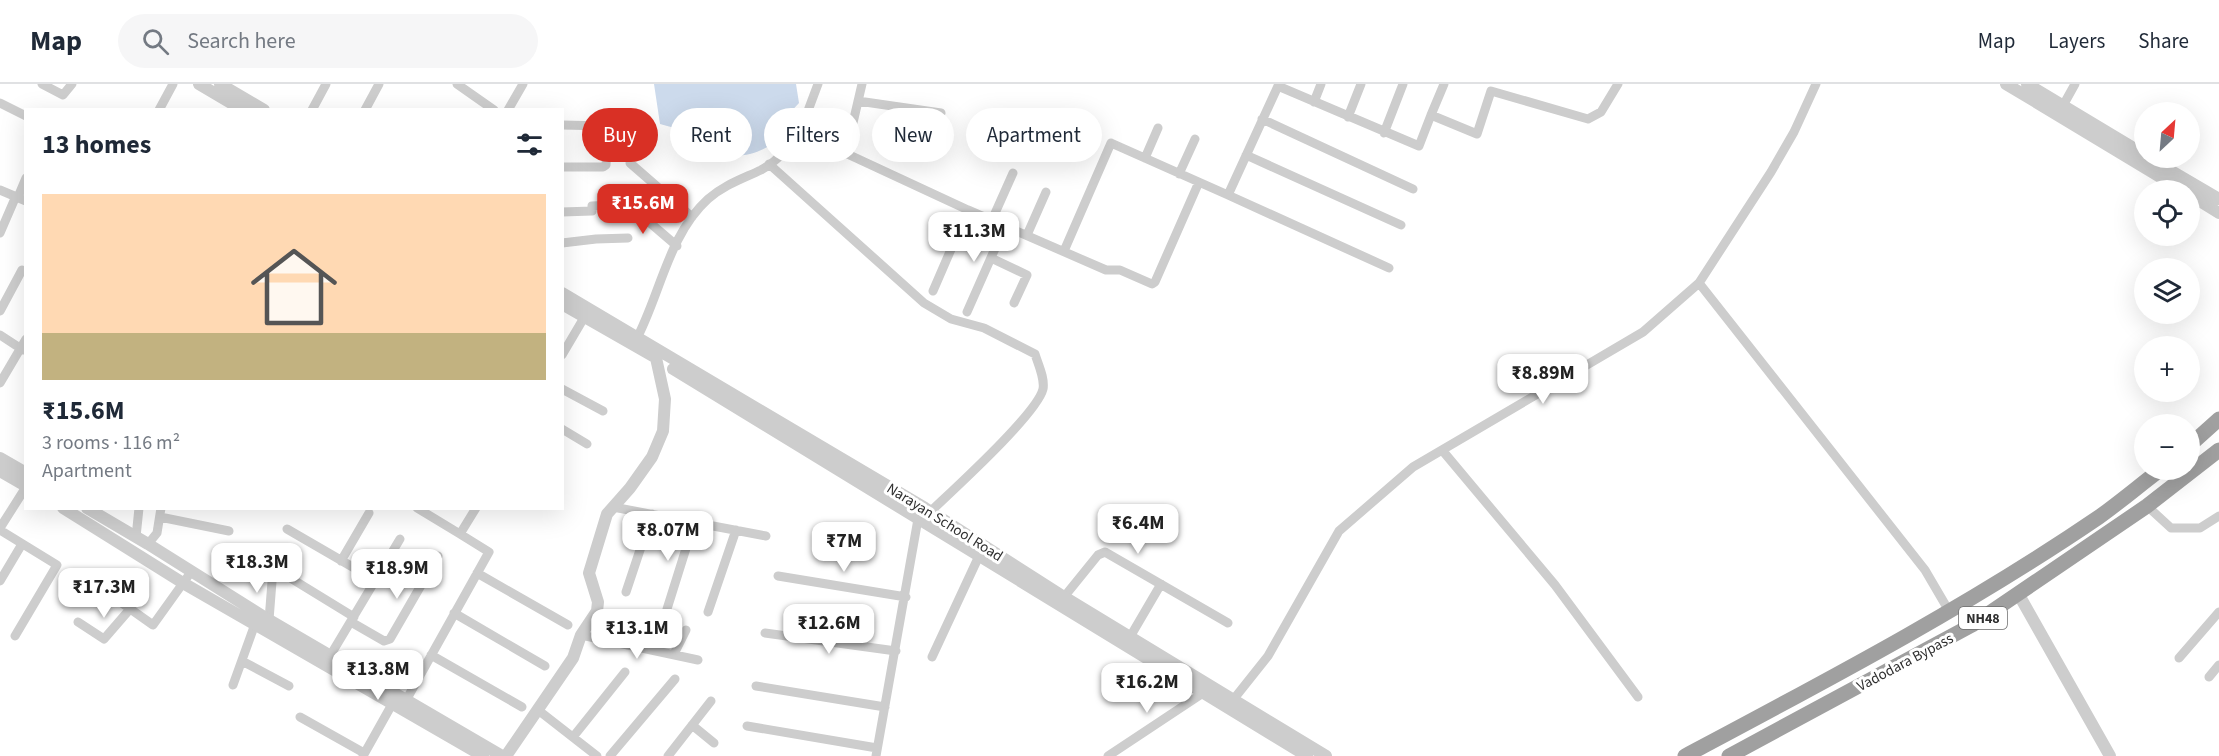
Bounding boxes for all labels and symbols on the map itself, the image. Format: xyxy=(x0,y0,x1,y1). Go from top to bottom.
north arrow xyxy=(2134,102,2200,168)
pin: ₹15.6M xyxy=(594,184,692,235)
pin: ₹11.3M xyxy=(925,212,1023,263)
pin: ₹8.89M xyxy=(1494,354,1592,405)
street label: Narayan School Road xyxy=(883,478,1007,567)
pin: ₹6.4M xyxy=(1096,504,1180,555)
pin: ₹8.07M xyxy=(619,511,717,562)
pin: ₹7M xyxy=(815,522,873,573)
pin: ₹18.3M xyxy=(208,543,306,594)
pin: ₹18.9M xyxy=(348,549,446,600)
pin: ₹17.3M xyxy=(55,568,153,619)
pin: ₹12.6M xyxy=(780,604,878,655)
road number: NH48 xyxy=(1959,607,2007,629)
pin: ₹13.1M xyxy=(588,609,686,660)
street label: Vadodara Bypass xyxy=(1853,628,1957,697)
pin: ₹13.8M xyxy=(329,650,427,701)
pin: ₹16.2M xyxy=(1098,663,1196,714)

